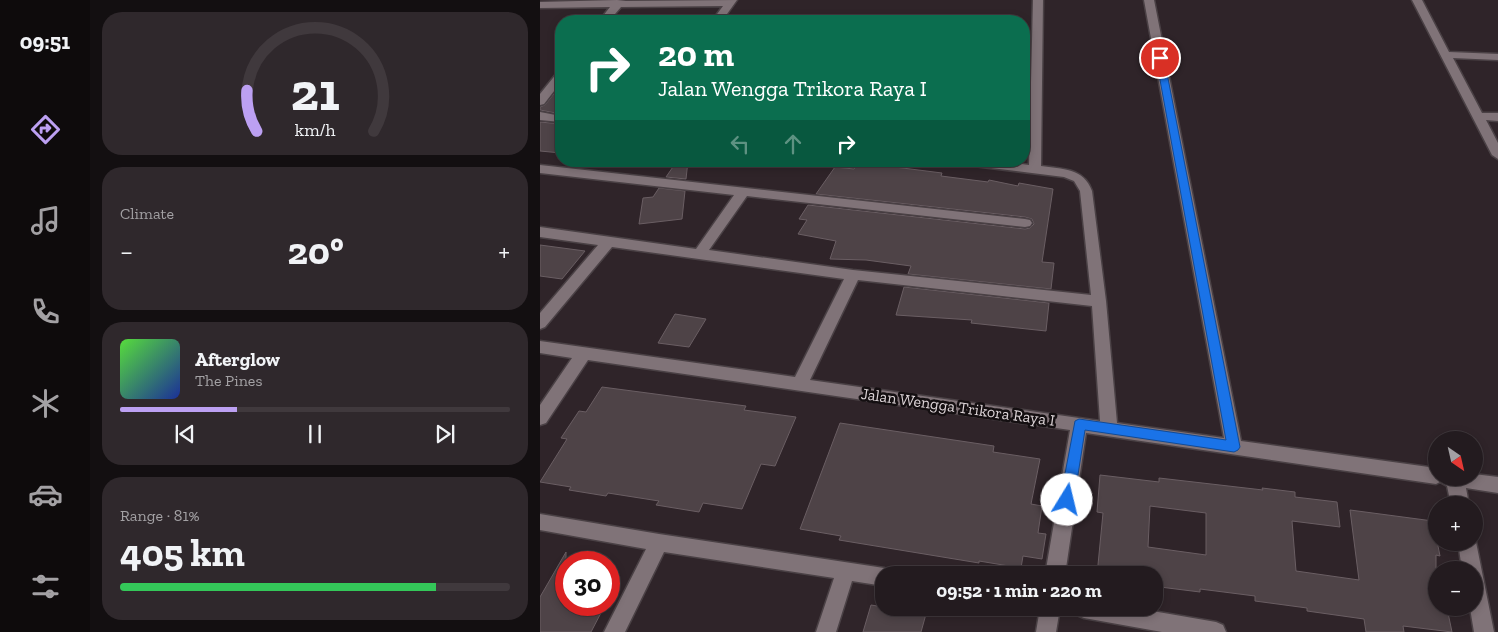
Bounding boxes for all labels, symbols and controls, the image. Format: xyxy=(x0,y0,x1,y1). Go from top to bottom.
text: 09:51 xyxy=(20,28,70,55)
text: 20 m xyxy=(658,33,734,75)
icon: right xyxy=(575,35,640,100)
pin xyxy=(1139,37,1181,79)
icon: arrive xyxy=(1146,44,1174,72)
text: 21 xyxy=(291,61,339,123)
text: Jalan Wengga Trikora Raya I xyxy=(658,75,927,102)
icon: directions xyxy=(28,112,63,147)
text: km/h xyxy=(295,119,335,141)
icon: left xyxy=(726,130,754,158)
icon: ahead xyxy=(779,130,807,158)
icon: right xyxy=(832,130,860,158)
icon: music xyxy=(28,203,63,238)
text: Climate xyxy=(120,204,174,223)
text: 20° xyxy=(288,228,344,274)
text: − xyxy=(120,235,133,268)
text: + xyxy=(498,235,510,268)
icon: phone xyxy=(28,294,63,329)
text: Afterglow xyxy=(195,348,280,371)
text: The Pines xyxy=(195,371,262,390)
street label: Jalan Wengga Trikora Raya I xyxy=(860,384,1056,430)
icon: climate xyxy=(28,386,63,421)
icon: previous xyxy=(171,420,199,448)
icon: pause xyxy=(301,420,329,448)
icon: next xyxy=(431,420,459,448)
north arrow xyxy=(1428,431,1482,486)
map controls xyxy=(1428,431,1483,616)
position arrow xyxy=(1040,473,1092,525)
icon: car xyxy=(28,477,63,512)
button: + xyxy=(1428,496,1483,551)
text: Range · 81% xyxy=(120,506,200,525)
text: 405 km xyxy=(120,530,245,576)
speed limit sign: 30 xyxy=(555,551,620,616)
button: − xyxy=(1428,561,1483,616)
icon: filters xyxy=(28,569,63,604)
text: 09:52 · 1 min · 220 m xyxy=(936,579,1102,602)

